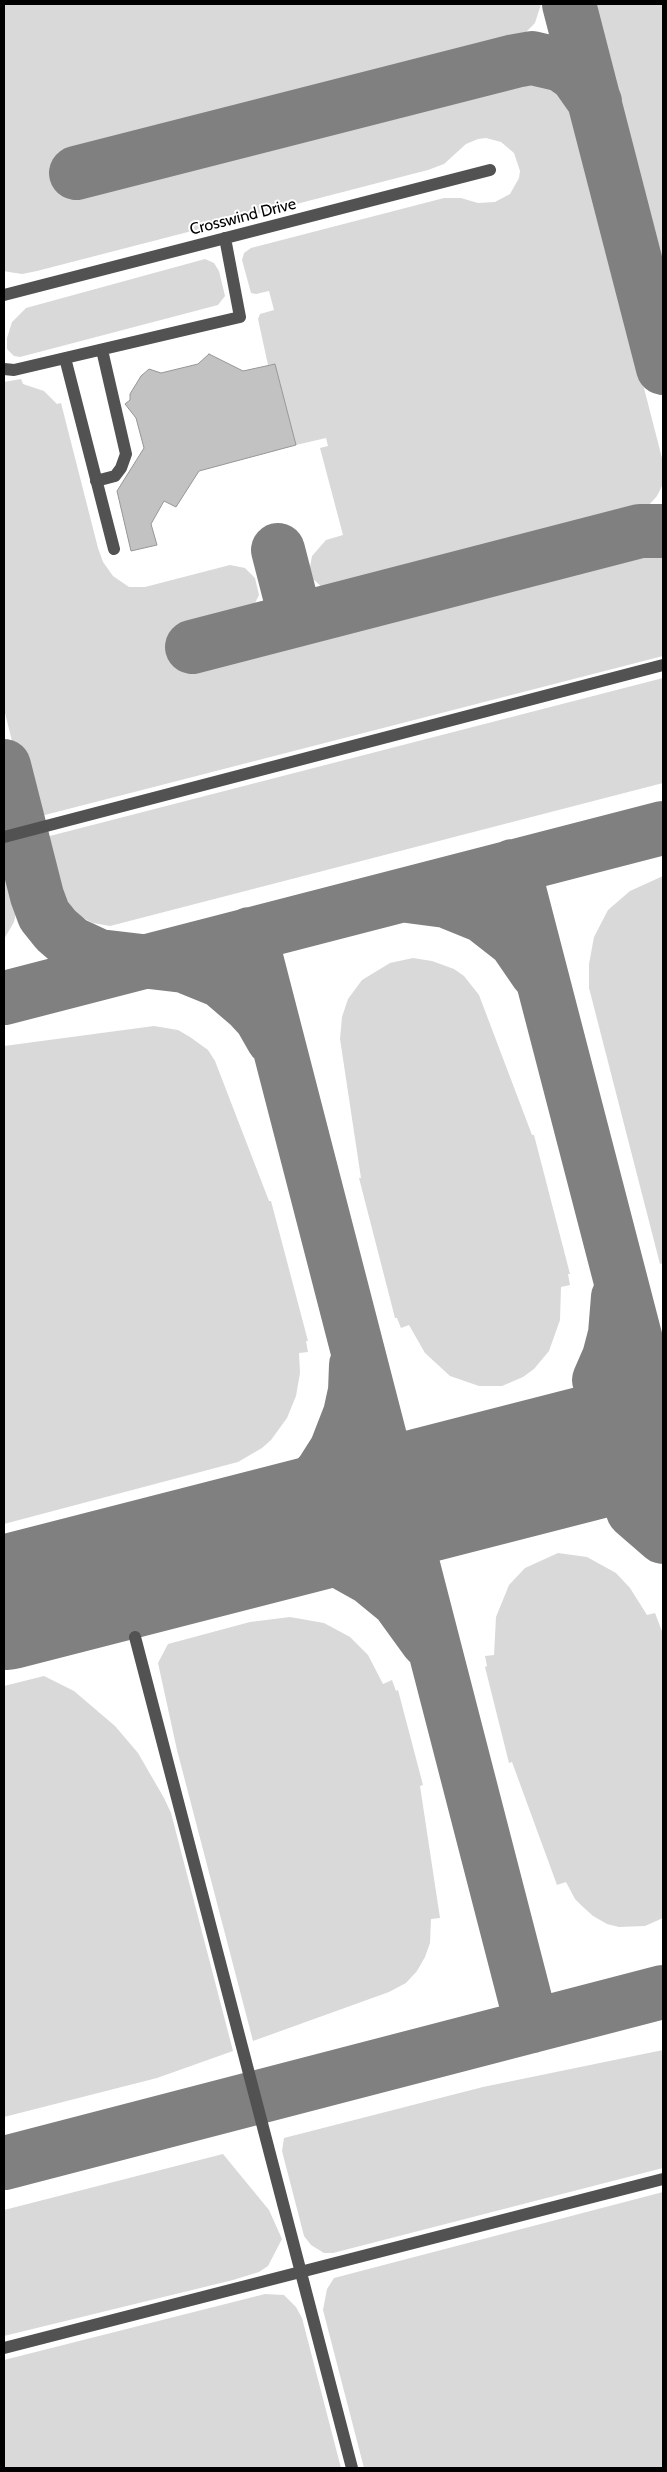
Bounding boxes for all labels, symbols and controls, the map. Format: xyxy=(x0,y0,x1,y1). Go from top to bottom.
street label: Crosswind Drive xyxy=(188,195,298,239)

